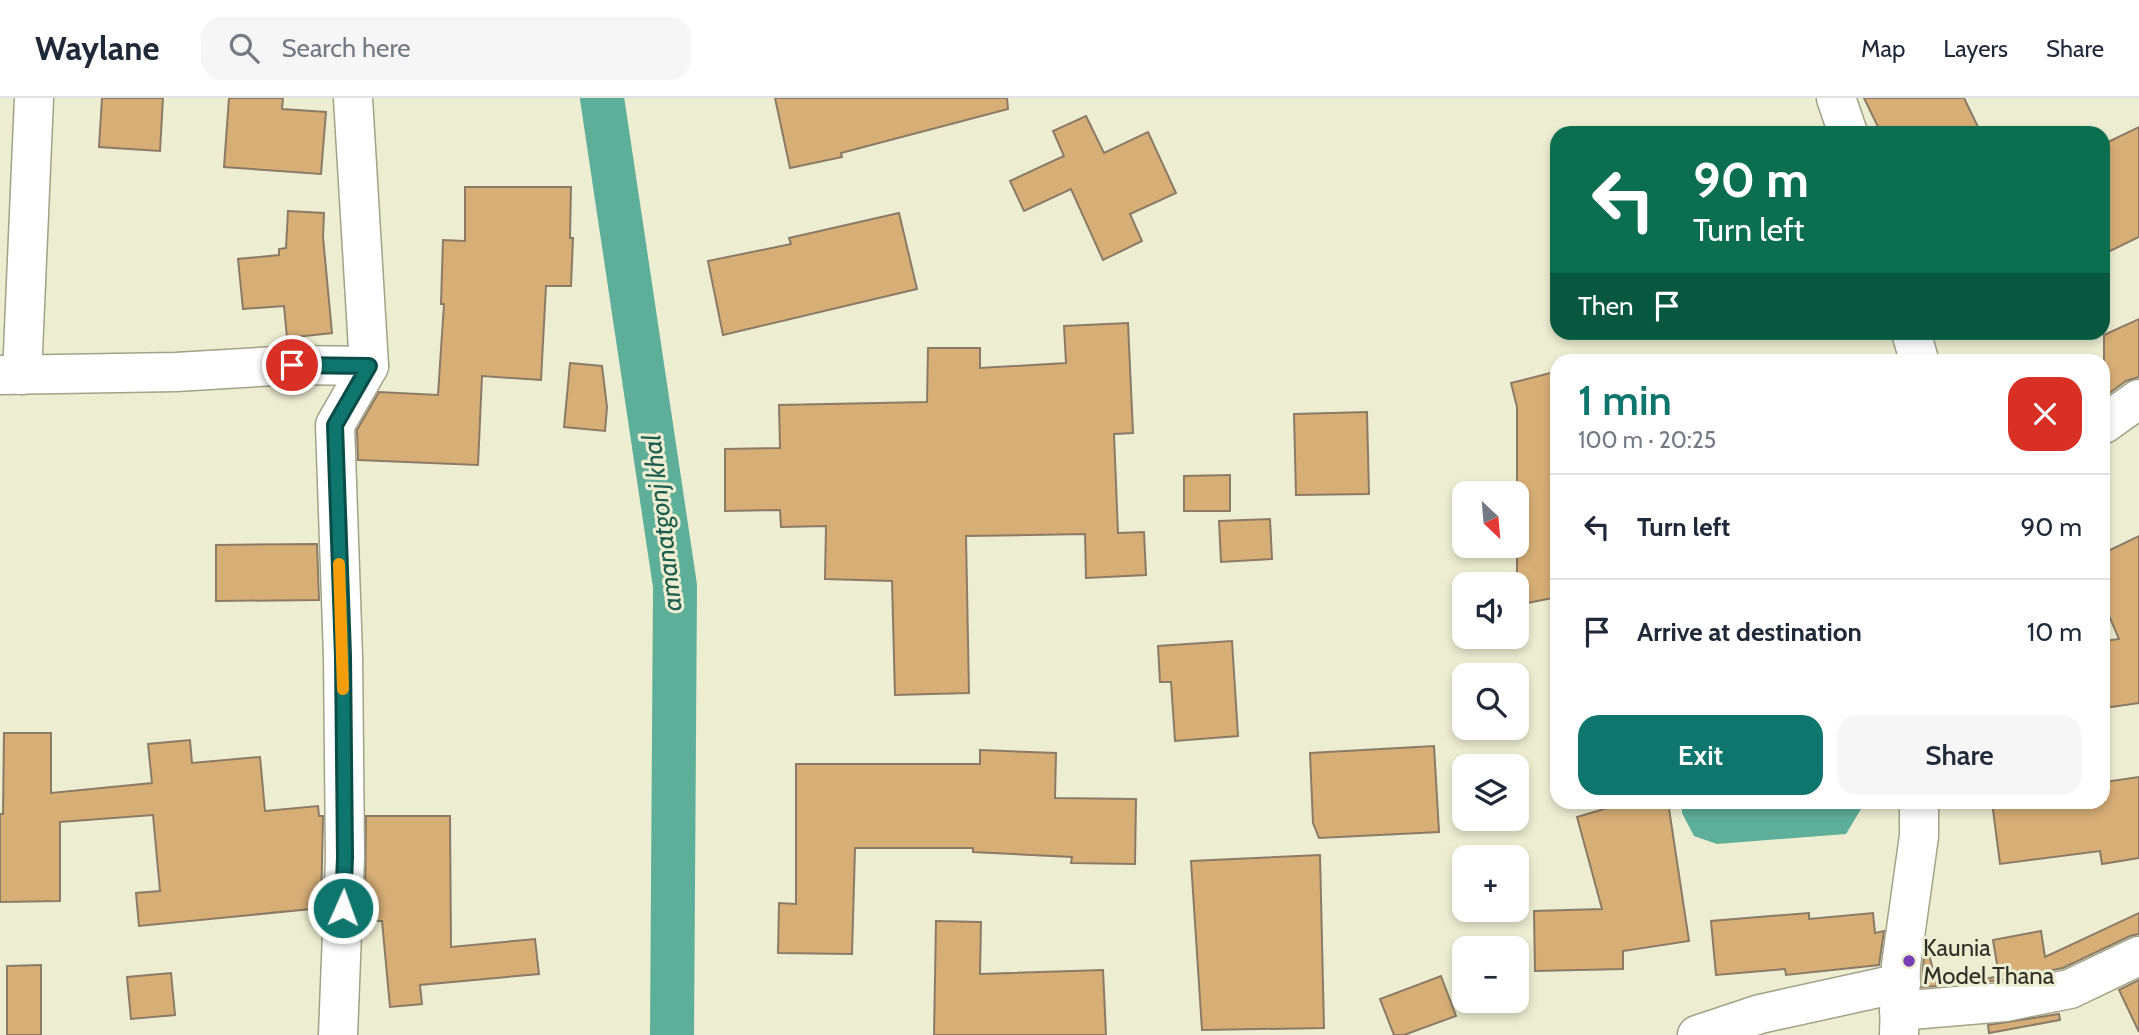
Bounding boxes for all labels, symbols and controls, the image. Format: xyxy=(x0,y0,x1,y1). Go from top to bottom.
search box xyxy=(201,17,691,80)
text: Waylane xyxy=(35,28,159,68)
icon: search xyxy=(225,29,263,67)
text: Search here xyxy=(281,32,411,64)
text: Map xyxy=(1861,34,1905,63)
text: Layers xyxy=(1943,34,2008,63)
text: Share xyxy=(2046,34,2104,63)
text: 90 m xyxy=(1693,150,1809,209)
icon: left xyxy=(1578,154,1669,245)
text: Turn left xyxy=(1693,210,1804,249)
icon: arrive xyxy=(1648,287,1686,325)
text: Then xyxy=(1578,290,1634,322)
pin xyxy=(262,335,322,395)
icon: arrive xyxy=(273,346,311,384)
text: 1 min xyxy=(1578,374,1672,426)
button: close xyxy=(2008,377,2082,451)
text: 100 m · 20:25 xyxy=(1578,426,1716,454)
water label: amanatgonj khal xyxy=(635,433,689,613)
north arrow xyxy=(1452,481,1530,558)
map controls xyxy=(1452,481,1529,1013)
icon: left xyxy=(1578,508,1616,546)
text: Turn left xyxy=(1637,511,1730,543)
text: 90 m xyxy=(2020,511,2082,543)
button: sound xyxy=(1452,572,1529,649)
icon: arrive xyxy=(1578,613,1616,651)
text: Arrive at destination xyxy=(1637,616,1862,648)
text: 10 m xyxy=(2027,616,2082,648)
button: search xyxy=(1452,663,1529,740)
button: Exit xyxy=(1578,715,1823,795)
button: Share xyxy=(1837,715,2082,795)
button: layers xyxy=(1452,754,1529,831)
button: + xyxy=(1452,845,1529,922)
position arrow xyxy=(306,871,380,945)
place label: Kaunia Model Thana xyxy=(1923,933,2055,990)
button: − xyxy=(1452,936,1529,1013)
marker: Kaunia Model Thana xyxy=(1901,953,1917,969)

